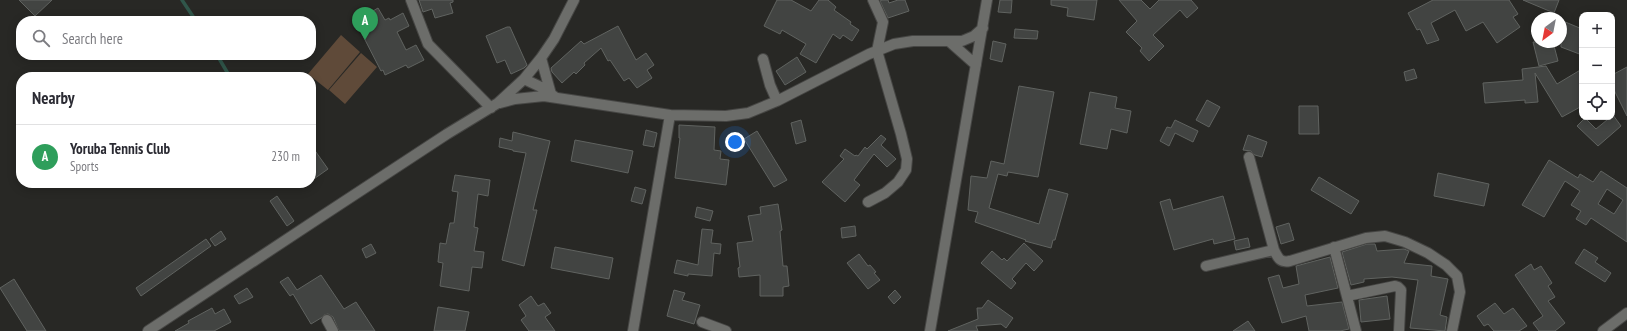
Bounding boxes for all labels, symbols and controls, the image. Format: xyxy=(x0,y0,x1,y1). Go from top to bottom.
pin: A xyxy=(352,7,378,40)
north arrow xyxy=(1531,12,1567,48)
map controls xyxy=(1579,12,1615,120)
button: + xyxy=(1579,12,1615,48)
search box xyxy=(16,16,316,60)
icon: search xyxy=(30,27,52,49)
text: Search here xyxy=(62,29,123,48)
button: − xyxy=(1579,48,1615,84)
button: locate xyxy=(1579,84,1615,120)
text: Nearby xyxy=(32,87,75,109)
your location xyxy=(725,132,745,152)
text: Yoruba Tennis Club xyxy=(70,139,170,158)
text: A xyxy=(42,148,48,165)
text: 230 m xyxy=(271,148,300,165)
text: Sports xyxy=(70,158,99,175)

